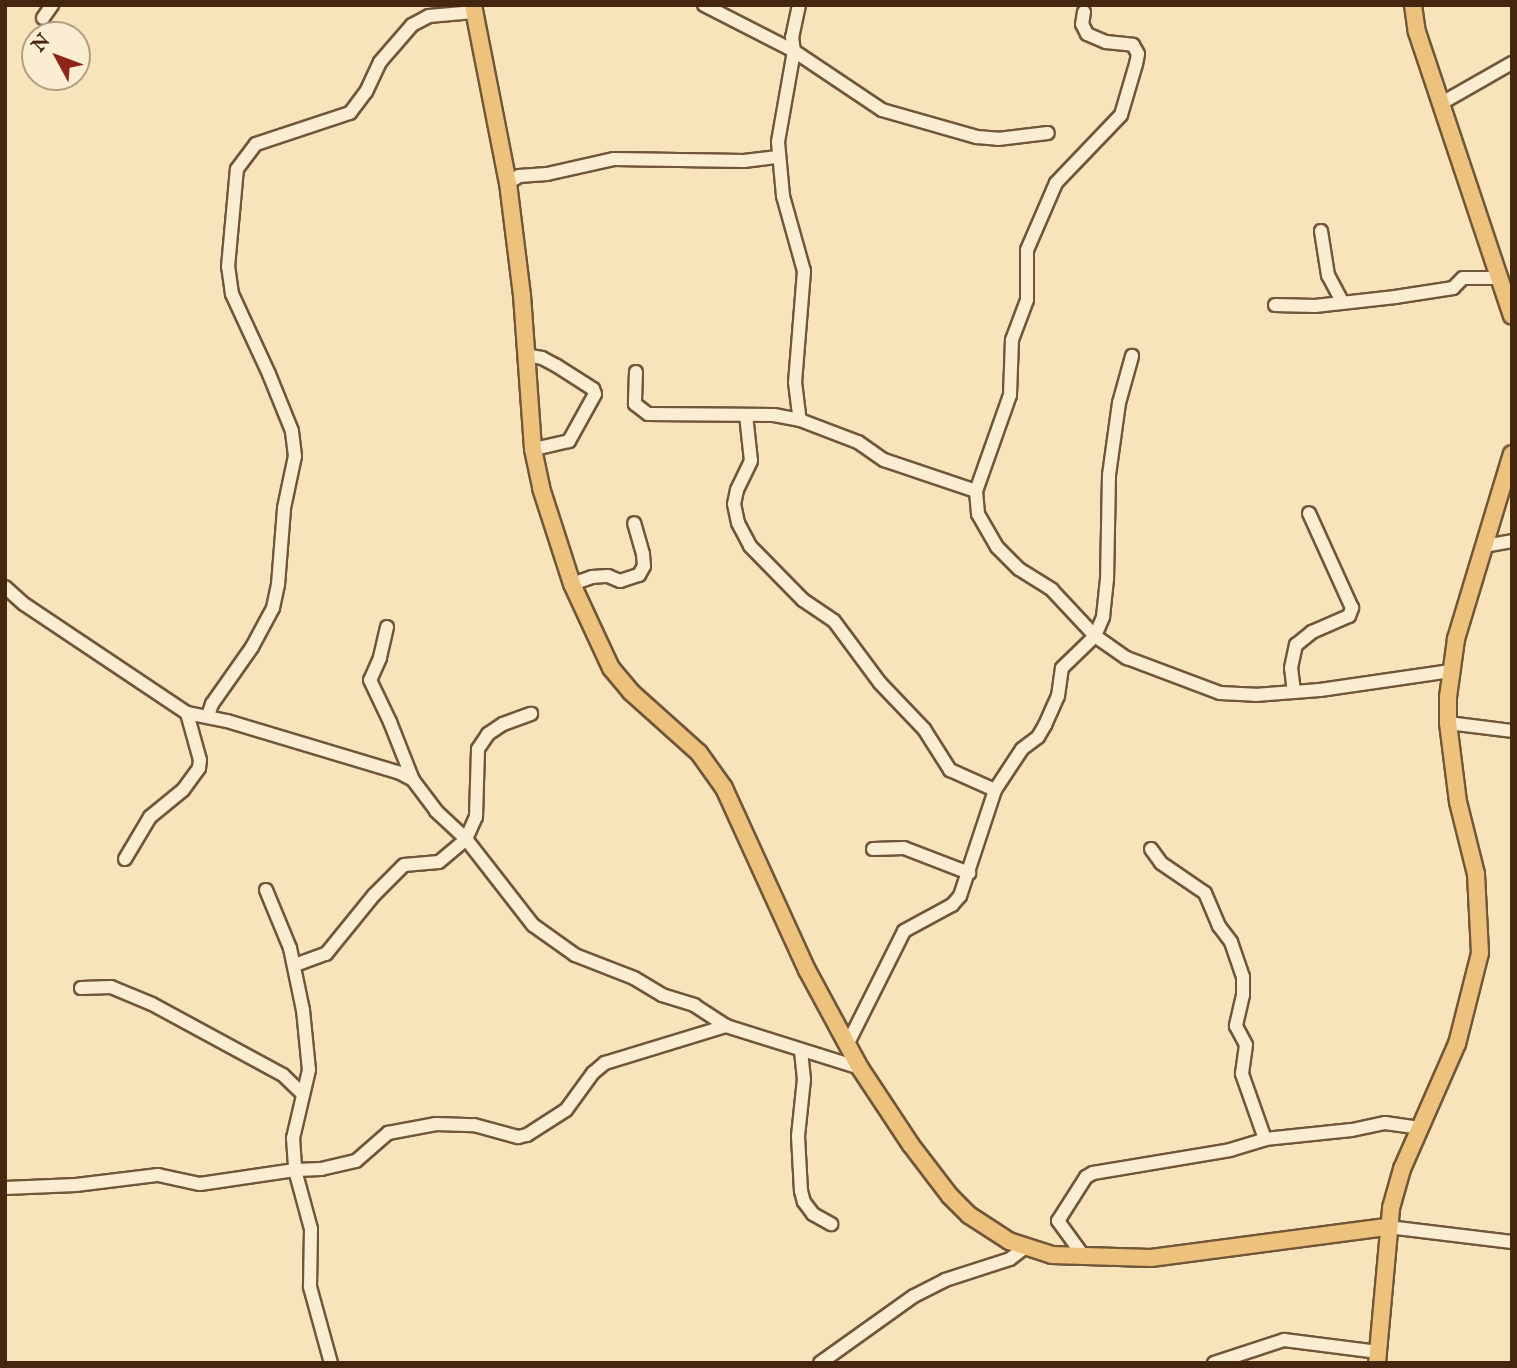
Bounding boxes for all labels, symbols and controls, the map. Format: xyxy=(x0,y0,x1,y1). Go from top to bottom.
north arrow xyxy=(21,21,91,91)
text: N xyxy=(27,29,56,58)

